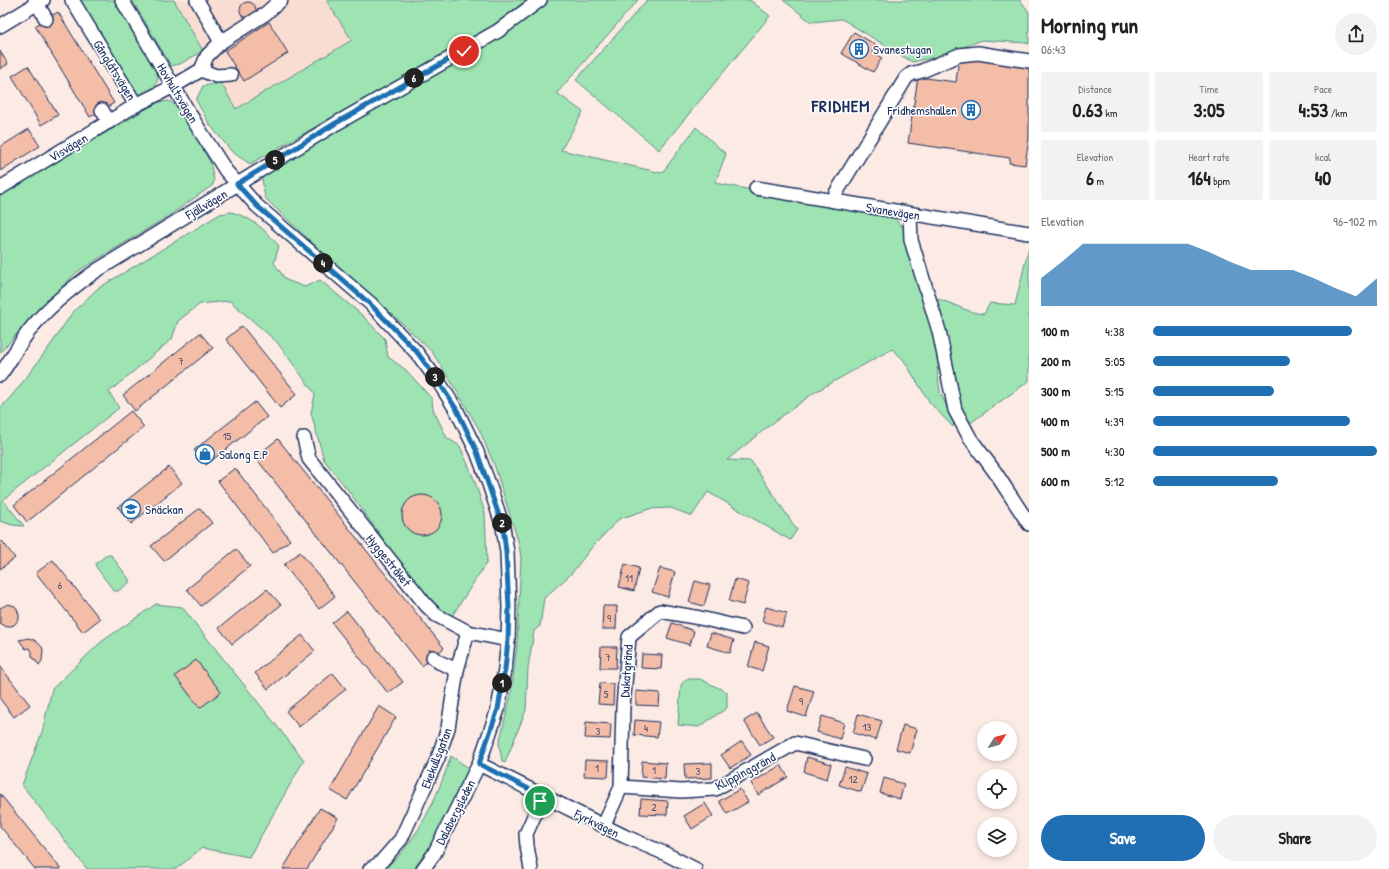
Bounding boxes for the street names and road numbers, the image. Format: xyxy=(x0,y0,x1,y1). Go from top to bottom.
street label: Gånglåtsvägen xyxy=(89,36,141,104)
street label: Hovhultsvägen xyxy=(153,60,203,127)
street label: Visvägen xyxy=(45,128,91,166)
street label: Fjällvägen xyxy=(181,184,230,224)
street label: Svanevägen xyxy=(865,198,921,224)
street label: Hyggestråket xyxy=(362,530,416,591)
street label: Dukatgränd xyxy=(615,644,637,698)
street label: Ekekullsgatan xyxy=(416,725,456,791)
street label: Klippinggränd xyxy=(712,748,778,794)
street label: Dalabergsleden xyxy=(431,776,479,848)
street label: Fyrkvägen xyxy=(571,804,623,842)

